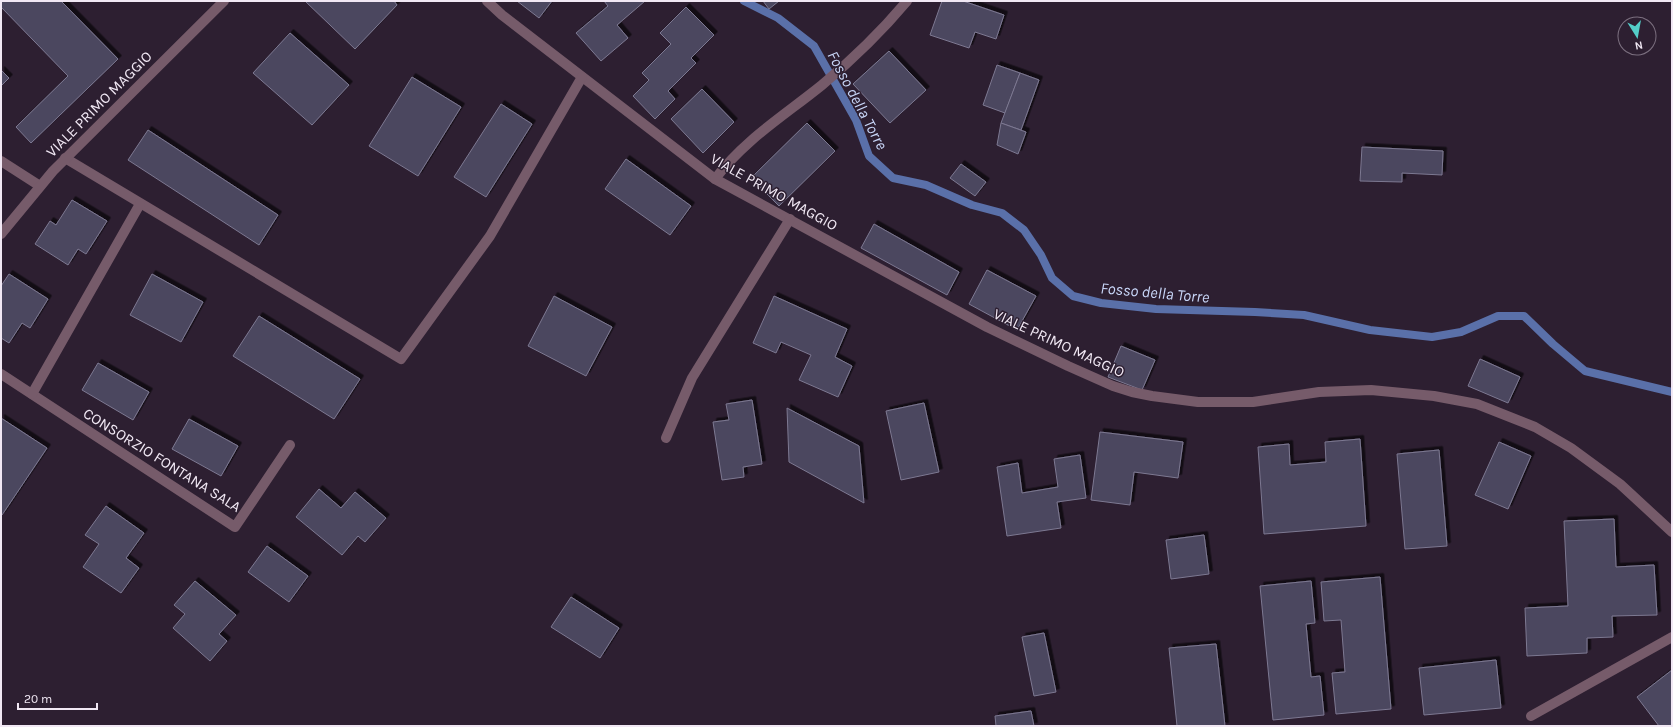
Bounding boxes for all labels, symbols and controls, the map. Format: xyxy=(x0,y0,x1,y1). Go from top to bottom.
north arrow xyxy=(1617,16,1657,56)
text: N xyxy=(1634,38,1644,52)
street label: VIALE PRIMO MAGGIO xyxy=(42,47,156,161)
water label: Fosso della Torre xyxy=(824,48,892,153)
street label: VIALE PRIMO MAGGIO xyxy=(707,150,841,234)
water label: Fosso della Torre xyxy=(1100,278,1211,307)
street label: VIALE PRIMO MAGGIO xyxy=(991,305,1127,381)
street label: CONSORZIO FONTANA SALA xyxy=(80,404,244,516)
scale bar xyxy=(18,685,97,711)
text: 20 m xyxy=(24,692,52,706)

